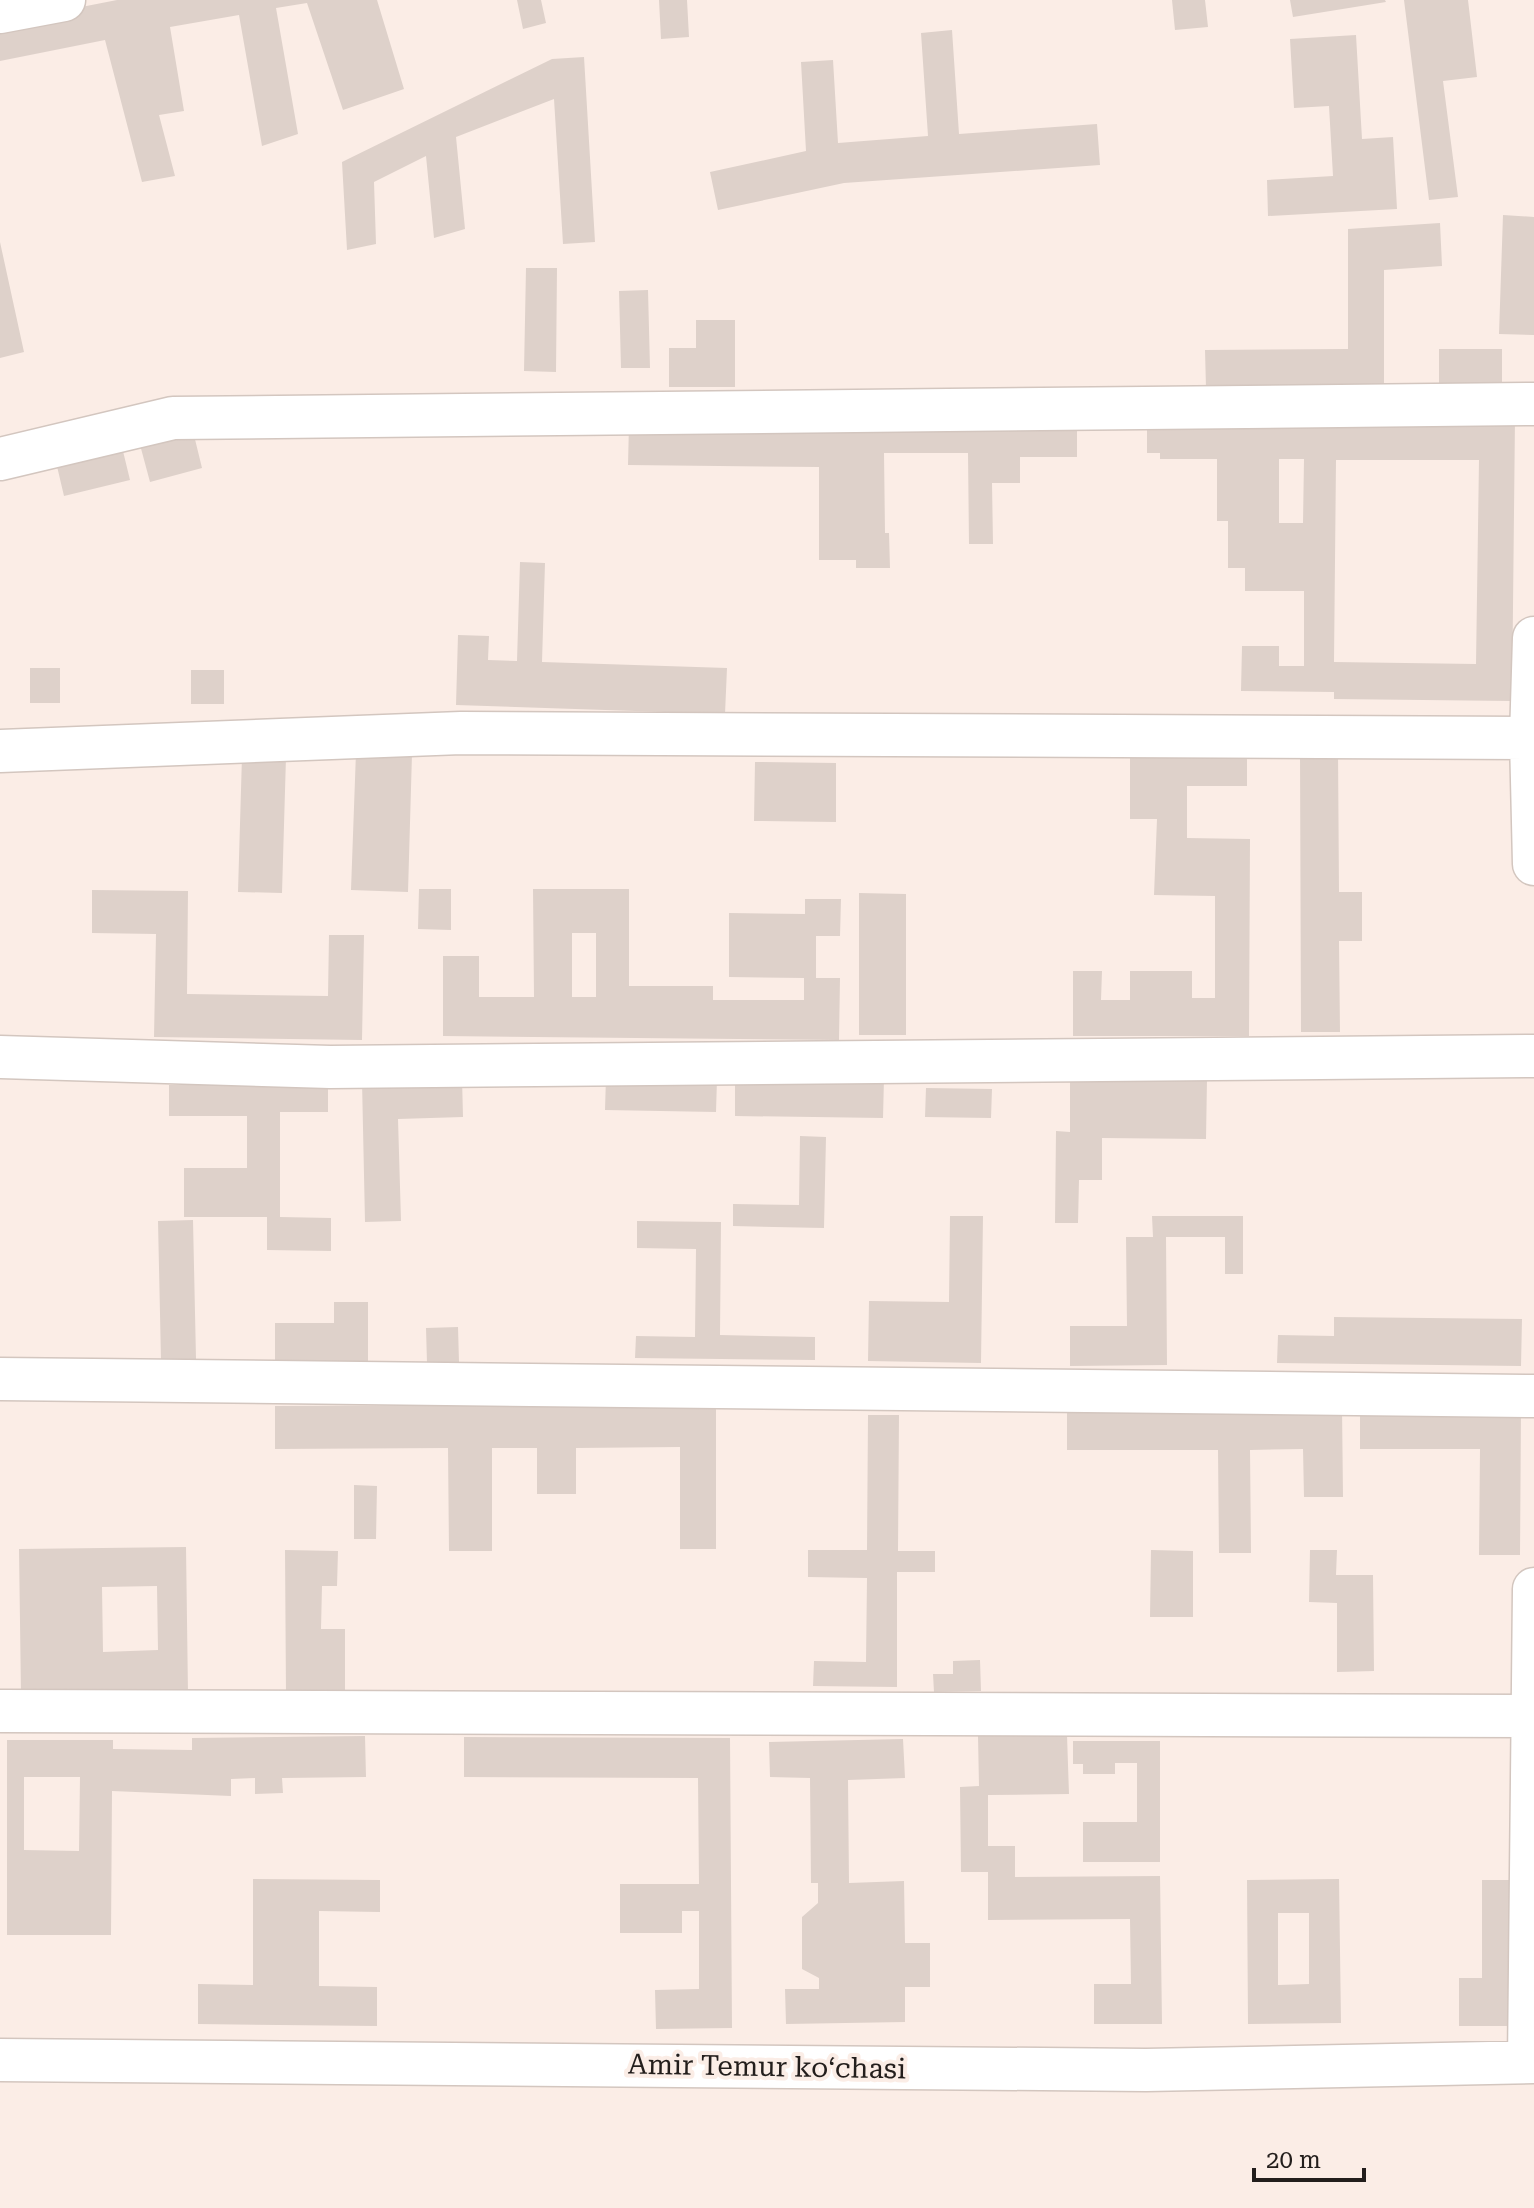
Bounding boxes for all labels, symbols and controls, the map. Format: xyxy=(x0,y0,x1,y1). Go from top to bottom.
street label: Amir Temur koʻchasi xyxy=(628,2048,906,2085)
scale bar xyxy=(1254,2132,1364,2182)
text: 20 m xyxy=(1266,2146,1321,2174)

